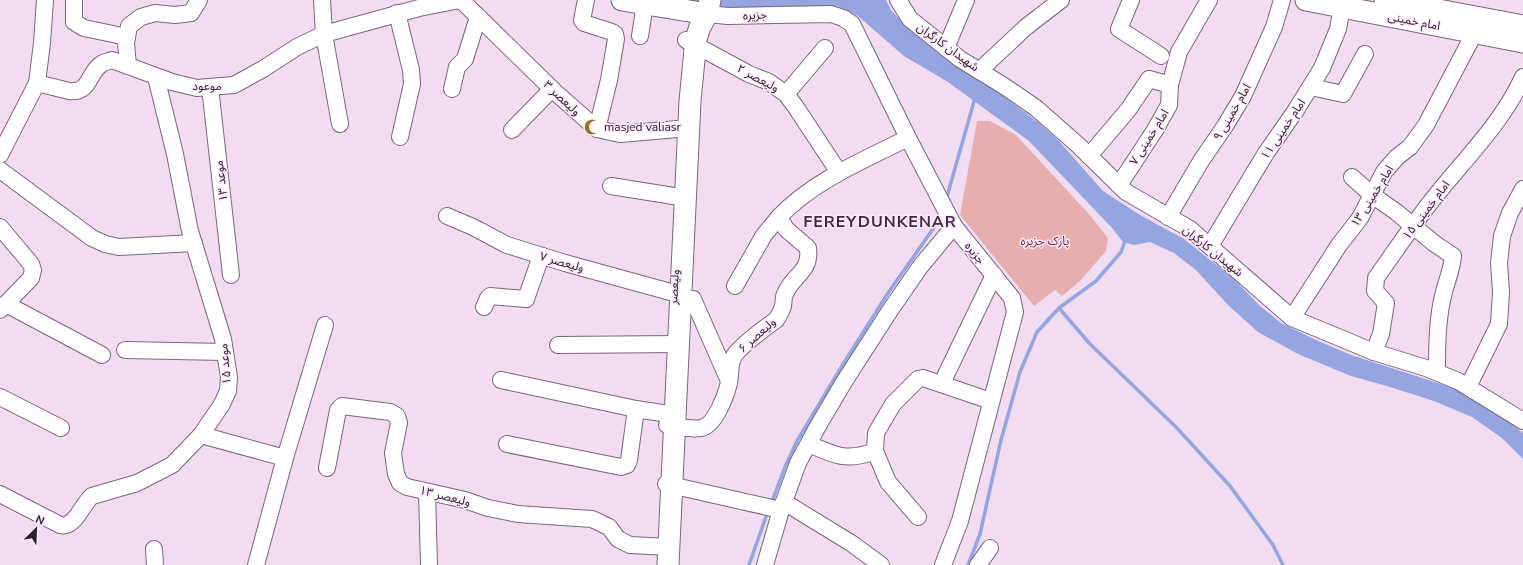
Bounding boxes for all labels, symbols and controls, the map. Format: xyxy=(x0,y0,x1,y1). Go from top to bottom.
street label: جزیره xyxy=(743,7,767,23)
street label: امام خمینی xyxy=(1386,8,1442,35)
street label: شهیدان کارگران xyxy=(914,19,982,75)
street label: ولیعصر ۲ xyxy=(734,60,782,96)
street label: ولیعصر ۳ xyxy=(540,77,584,119)
street label: موعود xyxy=(192,78,222,94)
street label: امام خمینی ۹ xyxy=(1209,81,1256,144)
street label: امام خمینی ۱۱ xyxy=(1257,95,1310,163)
street label: امام خمینی ۷ xyxy=(1126,106,1173,168)
mosque icon: masjed valiasr xyxy=(583,118,601,136)
place label: masjed valiasr xyxy=(604,119,682,135)
street label: موعد ۱۳ xyxy=(211,160,231,202)
street label: امام خمینی ۱۳ xyxy=(1347,162,1398,230)
street label: امام خمینی ۱۵ xyxy=(1399,177,1454,243)
district label: FEREYDUNKENAR xyxy=(803,211,957,233)
street label: شهیدان کارگران xyxy=(1179,222,1247,280)
park label: پارک جزیره xyxy=(1021,233,1069,249)
street label: جزیره xyxy=(961,239,989,267)
street label: ولیعصر ۷ xyxy=(538,248,586,276)
street label: ولیعصر xyxy=(665,269,683,306)
street label: ولیعصر ۶ xyxy=(735,314,779,356)
street label: موعد ۱۵ xyxy=(215,343,235,385)
street label: ولیعصر ۱۳ xyxy=(418,482,472,510)
north arrow xyxy=(16,509,56,549)
text: N xyxy=(33,512,47,529)

